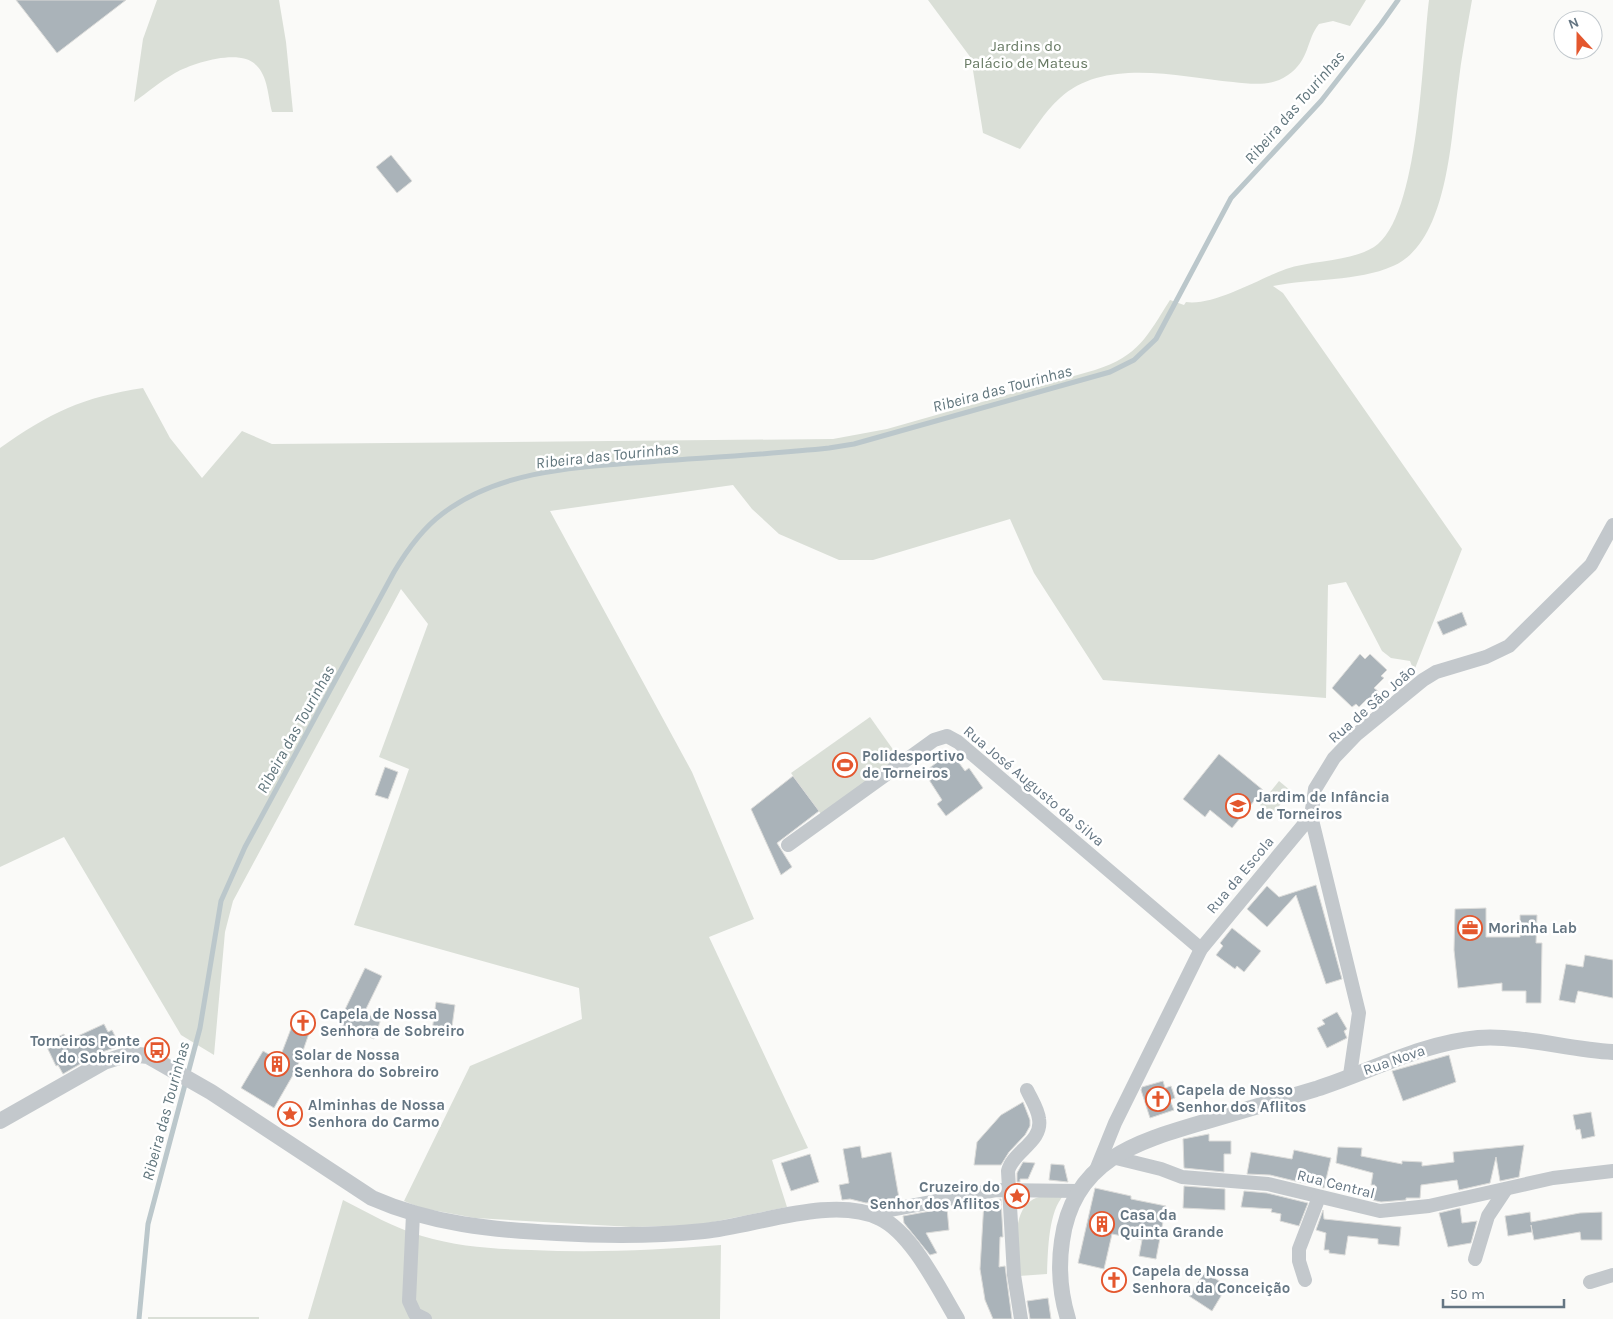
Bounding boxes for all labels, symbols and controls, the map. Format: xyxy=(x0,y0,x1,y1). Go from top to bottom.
north arrow xyxy=(1553,10,1603,60)
text: N xyxy=(1566,14,1581,33)
park label: Jardins do Palácio de Mateus xyxy=(964,37,1088,72)
water label: Ribeira das Tourinhas xyxy=(1240,47,1349,168)
water label: Ribeira das Tourinhas xyxy=(930,361,1074,416)
water label: Ribeira das Tourinhas xyxy=(535,439,680,472)
street label: Rua de São João xyxy=(1325,661,1419,747)
water label: Ribeira das Tourinhas xyxy=(252,662,339,797)
street label: Rua José Augusto da Silva xyxy=(960,722,1108,850)
place label: Polidesportivo de Torneiros xyxy=(862,747,964,782)
sports icon: Polidesportivo de Torneiros xyxy=(832,752,858,778)
place label: Jardim de Infância de Torneiros xyxy=(1256,788,1390,823)
school or university icon: Jardim de Infância de Torneiros xyxy=(1225,793,1251,819)
street label: Rua da Escola xyxy=(1202,833,1278,917)
office icon: Morinha Lab xyxy=(1457,915,1483,941)
place label: Morinha Lab xyxy=(1488,919,1577,937)
place label: Capela de Nossa Senhora de Sobreiro xyxy=(320,1005,465,1040)
church icon: Capela de Nossa Senhora de Sobreiro xyxy=(290,1010,316,1036)
place label: Torneiros Ponte do Sobreiro xyxy=(30,1032,140,1067)
bus stop icon: Torneiros Ponte do Sobreiro xyxy=(144,1037,170,1063)
water label: Ribeira das Tourinhas xyxy=(138,1039,193,1183)
street label: Rua Nova xyxy=(1361,1041,1427,1079)
place label: Solar de Nossa Senhora do Sobreiro xyxy=(294,1046,439,1081)
building icon: Solar de Nossa Senhora do Sobreiro xyxy=(264,1051,290,1077)
place label: Capela de Nosso Senhor dos Aflitos xyxy=(1176,1081,1307,1116)
church icon: Capela de Nosso Senhor dos Aflitos xyxy=(1145,1086,1171,1112)
place label: Alminhas de Nossa Senhora do Carmo xyxy=(308,1096,445,1131)
place icon: Alminhas de Nossa Senhora do Carmo xyxy=(277,1101,303,1127)
street label: Rua Central xyxy=(1295,1166,1377,1202)
place label: Cruzeiro do Senhor dos Aflitos xyxy=(870,1178,1000,1213)
place icon: Cruzeiro do Senhor dos Aflitos xyxy=(1004,1183,1030,1209)
place label: Casa da Quinta Grande xyxy=(1120,1206,1224,1241)
building icon: Casa da Quinta Grande xyxy=(1089,1211,1115,1237)
place label: Capela de Nossa Senhora da Conceição xyxy=(1132,1262,1290,1297)
church icon: Capela de Nossa Senhora da Conceição xyxy=(1101,1267,1127,1293)
scale bar xyxy=(1443,1276,1564,1308)
text: 50 m xyxy=(1450,1285,1485,1303)

